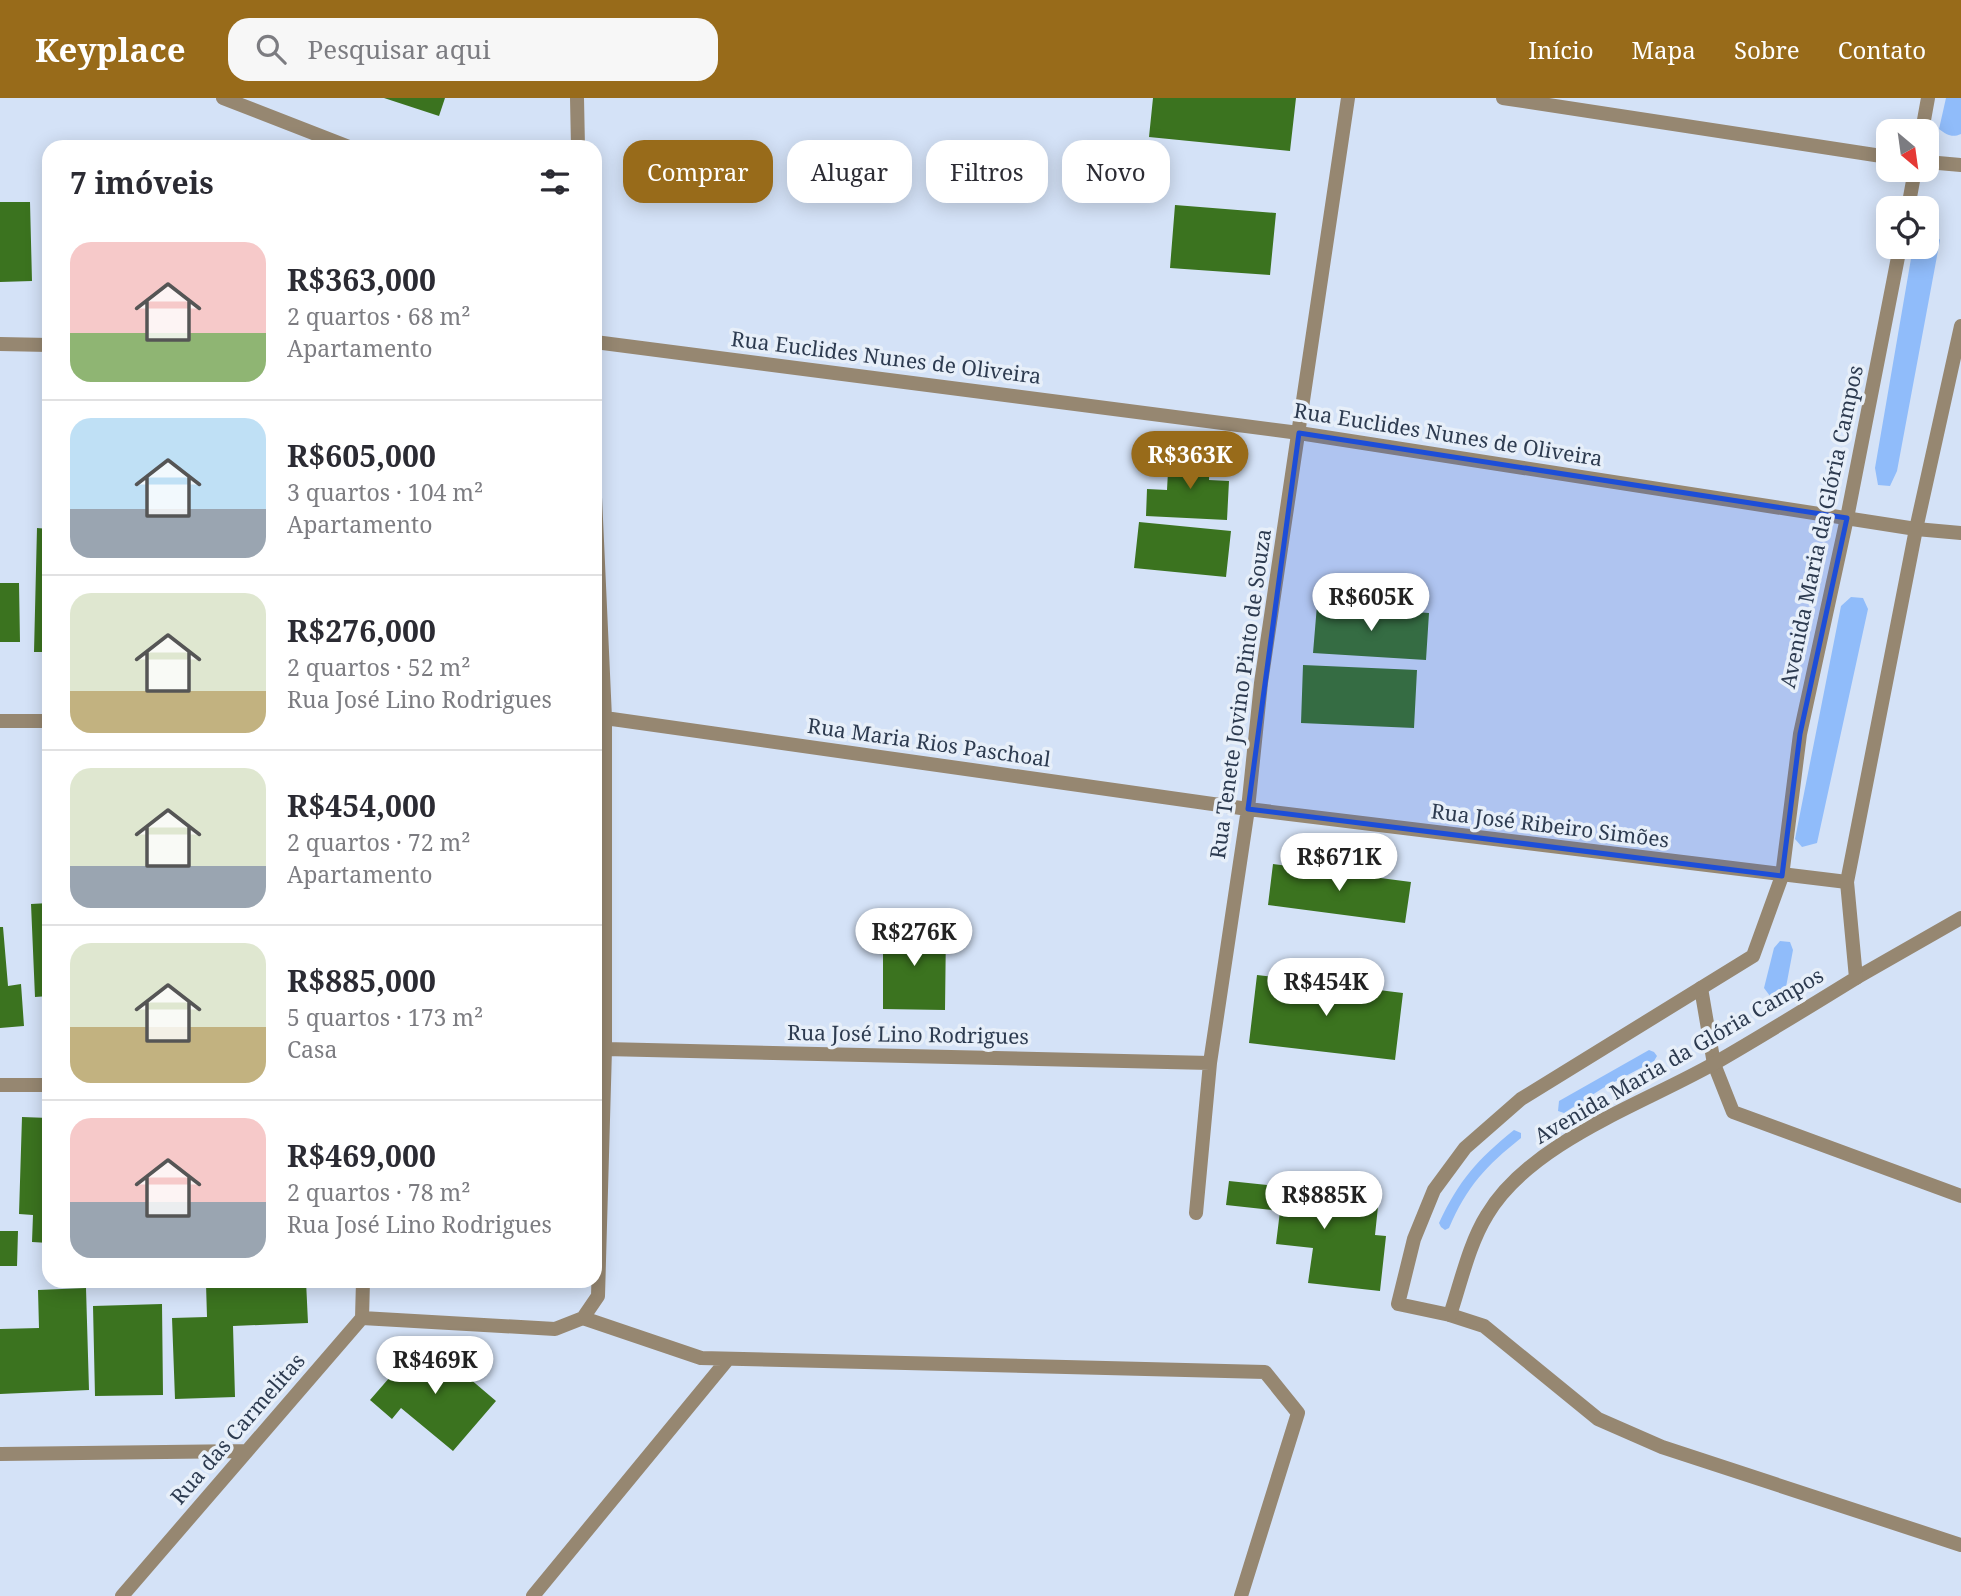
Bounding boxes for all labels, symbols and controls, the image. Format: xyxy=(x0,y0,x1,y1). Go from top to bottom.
search box xyxy=(228,18,718,81)
text: Keyplace xyxy=(35,27,186,72)
icon: search xyxy=(252,30,290,68)
text: Pesquisar aqui xyxy=(308,31,490,67)
text: Início xyxy=(1528,33,1594,66)
text: Mapa xyxy=(1632,33,1696,66)
text: Sobre xyxy=(1734,33,1800,66)
text: Contato xyxy=(1838,33,1926,66)
north arrow xyxy=(1876,119,1939,182)
map controls xyxy=(1876,119,1939,259)
chip: Comprar xyxy=(623,140,773,203)
chip: Alugar xyxy=(787,140,912,203)
chip: Filtros xyxy=(926,140,1048,203)
chip: Novo xyxy=(1062,140,1170,203)
text: 7 imóveis xyxy=(70,162,214,203)
icon: filters xyxy=(536,163,574,201)
button: locate xyxy=(1876,196,1939,259)
text: R$363,000 xyxy=(287,259,436,300)
icon: home xyxy=(126,270,210,354)
text: 2 quartos · 68 m² xyxy=(287,300,470,332)
street label: Rua Euclides Nunes de Oliveira xyxy=(729,324,1043,390)
text: Apartamento xyxy=(287,332,432,364)
street label: Avenida Maria da Glória Campos xyxy=(1773,363,1869,691)
street label: Rua Euclides Nunes de Oliveira xyxy=(1292,396,1605,472)
pin: R$363K xyxy=(1133,432,1247,491)
text: R$605,000 xyxy=(287,435,436,476)
text: R$363K xyxy=(1147,438,1233,470)
icon: home xyxy=(126,446,210,530)
text: 3 quartos · 104 m² xyxy=(287,476,483,508)
text: Apartamento xyxy=(287,508,432,540)
street label: Rua Tenete Jovino Pinto de Souza xyxy=(1203,527,1277,861)
pin: R$605K xyxy=(1314,574,1428,633)
text: R$605K xyxy=(1328,580,1414,612)
text: R$276,000 xyxy=(287,610,436,651)
icon: home xyxy=(126,621,210,705)
text: 2 quartos · 52 m² xyxy=(287,651,470,683)
text: Rua José Lino Rodrigues xyxy=(287,683,552,715)
street label: Rua Maria Rios Paschoal xyxy=(806,711,1053,773)
text: R$454,000 xyxy=(287,785,436,826)
icon: home xyxy=(126,796,210,880)
street label: Rua José Ribeiro Simões xyxy=(1429,796,1671,854)
text: 2 quartos · 72 m² xyxy=(287,826,470,858)
pin: R$671K xyxy=(1282,834,1396,893)
text: R$671K xyxy=(1296,840,1382,872)
text: Apartamento xyxy=(287,858,432,890)
pin: R$276K xyxy=(857,908,971,968)
text: R$276K xyxy=(871,915,957,947)
pin: R$454K xyxy=(1269,958,1383,1018)
text: R$885,000 xyxy=(287,960,436,1001)
street label: Avenida Maria da Glória Campos xyxy=(1529,961,1828,1150)
text: R$454K xyxy=(1283,965,1369,997)
icon: home xyxy=(126,971,210,1055)
text: 5 quartos · 173 m² xyxy=(287,1001,483,1033)
street label: Rua José Lino Rodrigues xyxy=(787,1018,1029,1050)
text: Casa xyxy=(287,1033,337,1065)
text: R$469,000 xyxy=(287,1135,436,1176)
icon: home xyxy=(126,1146,210,1230)
pin: R$885K xyxy=(1267,1172,1381,1231)
text: 2 quartos · 78 m² xyxy=(287,1176,470,1208)
text: R$885K xyxy=(1281,1178,1367,1210)
text: Rua José Lino Rodrigues xyxy=(287,1208,552,1240)
pin: R$469K xyxy=(378,1336,492,1396)
text: R$469K xyxy=(392,1343,478,1375)
street label: Rua das Carmelitas xyxy=(164,1347,311,1510)

